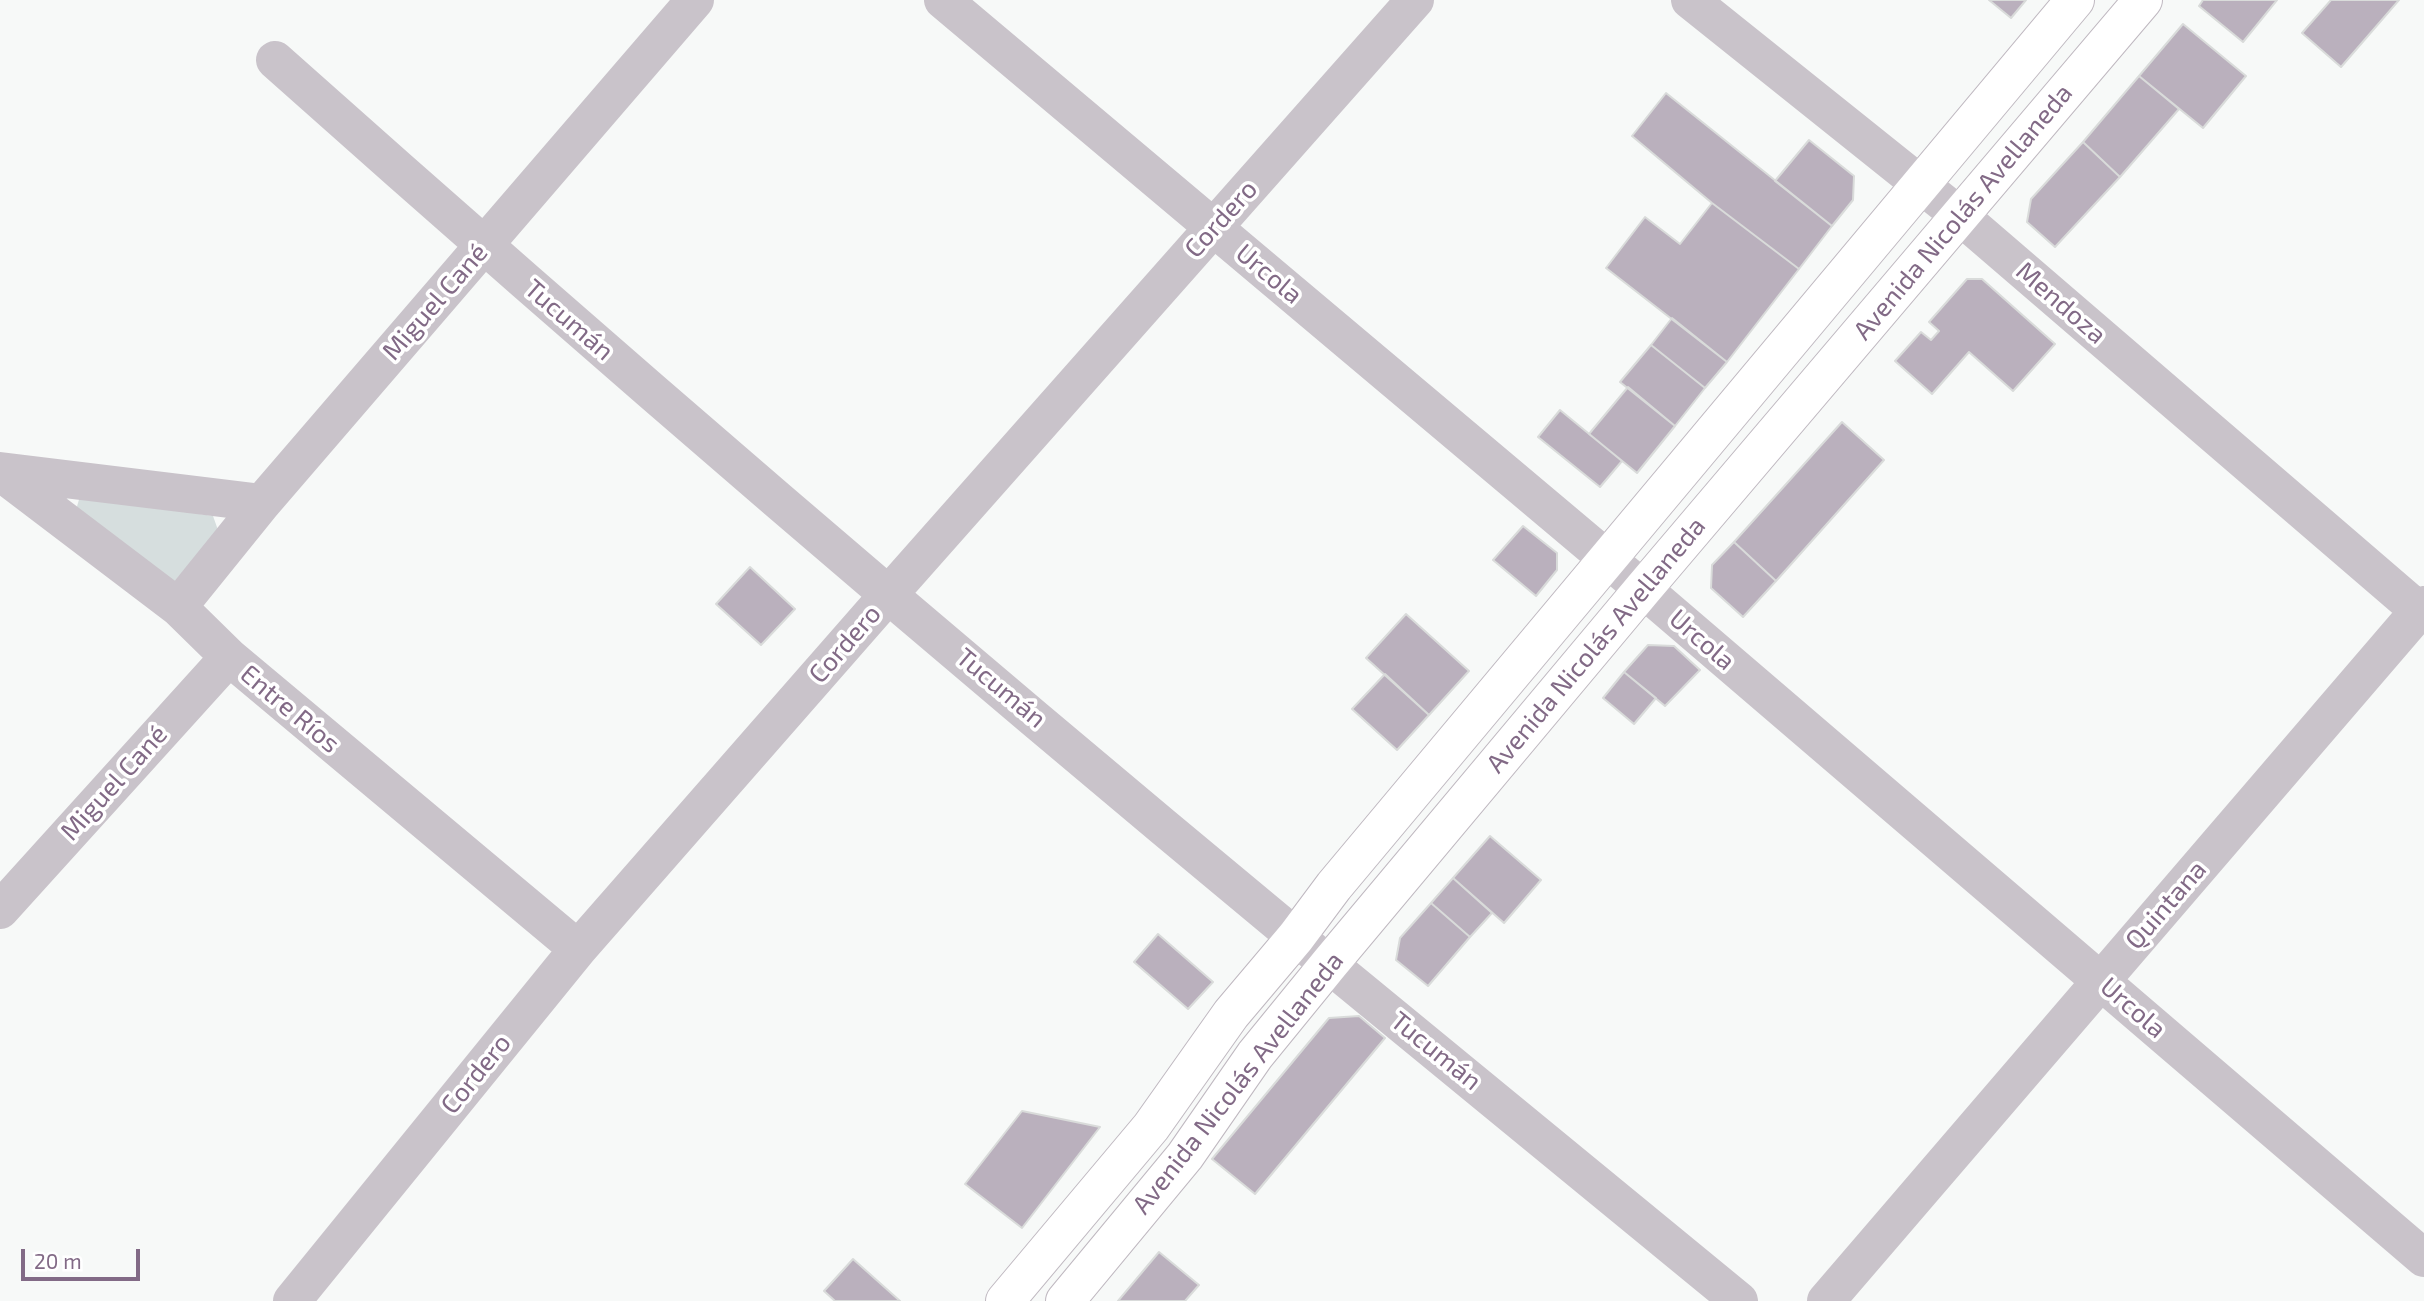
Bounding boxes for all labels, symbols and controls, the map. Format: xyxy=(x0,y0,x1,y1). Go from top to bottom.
street label: Avenida Nicolás Avellaneda xyxy=(1847,78,2079,346)
street label: Cordero xyxy=(1178,174,1264,264)
street label: Miguel Cané xyxy=(376,237,494,367)
street label: Urcola xyxy=(1230,237,1308,311)
street label: Mendoza xyxy=(2010,255,2112,351)
street label: Tucumán xyxy=(518,273,620,367)
street label: Avenida Nicolás Avellaneda xyxy=(1480,511,1712,779)
street label: Cordero xyxy=(803,598,887,690)
street label: Urcola xyxy=(1663,603,1741,677)
street label: Tucumán xyxy=(950,642,1052,734)
street label: Entre Ríos xyxy=(234,659,346,759)
street label: Miguel Cané xyxy=(54,719,174,847)
street label: Quintana xyxy=(2119,854,2213,956)
street label: Avenida Nicolás Avellaneda xyxy=(1126,946,1350,1220)
street label: Urcola xyxy=(2094,971,2172,1045)
street label: Tucumán xyxy=(1384,1005,1488,1097)
street label: Cordero xyxy=(434,1028,518,1120)
scale bar xyxy=(24,1234,144,1278)
text: 20 m xyxy=(34,1248,82,1273)

